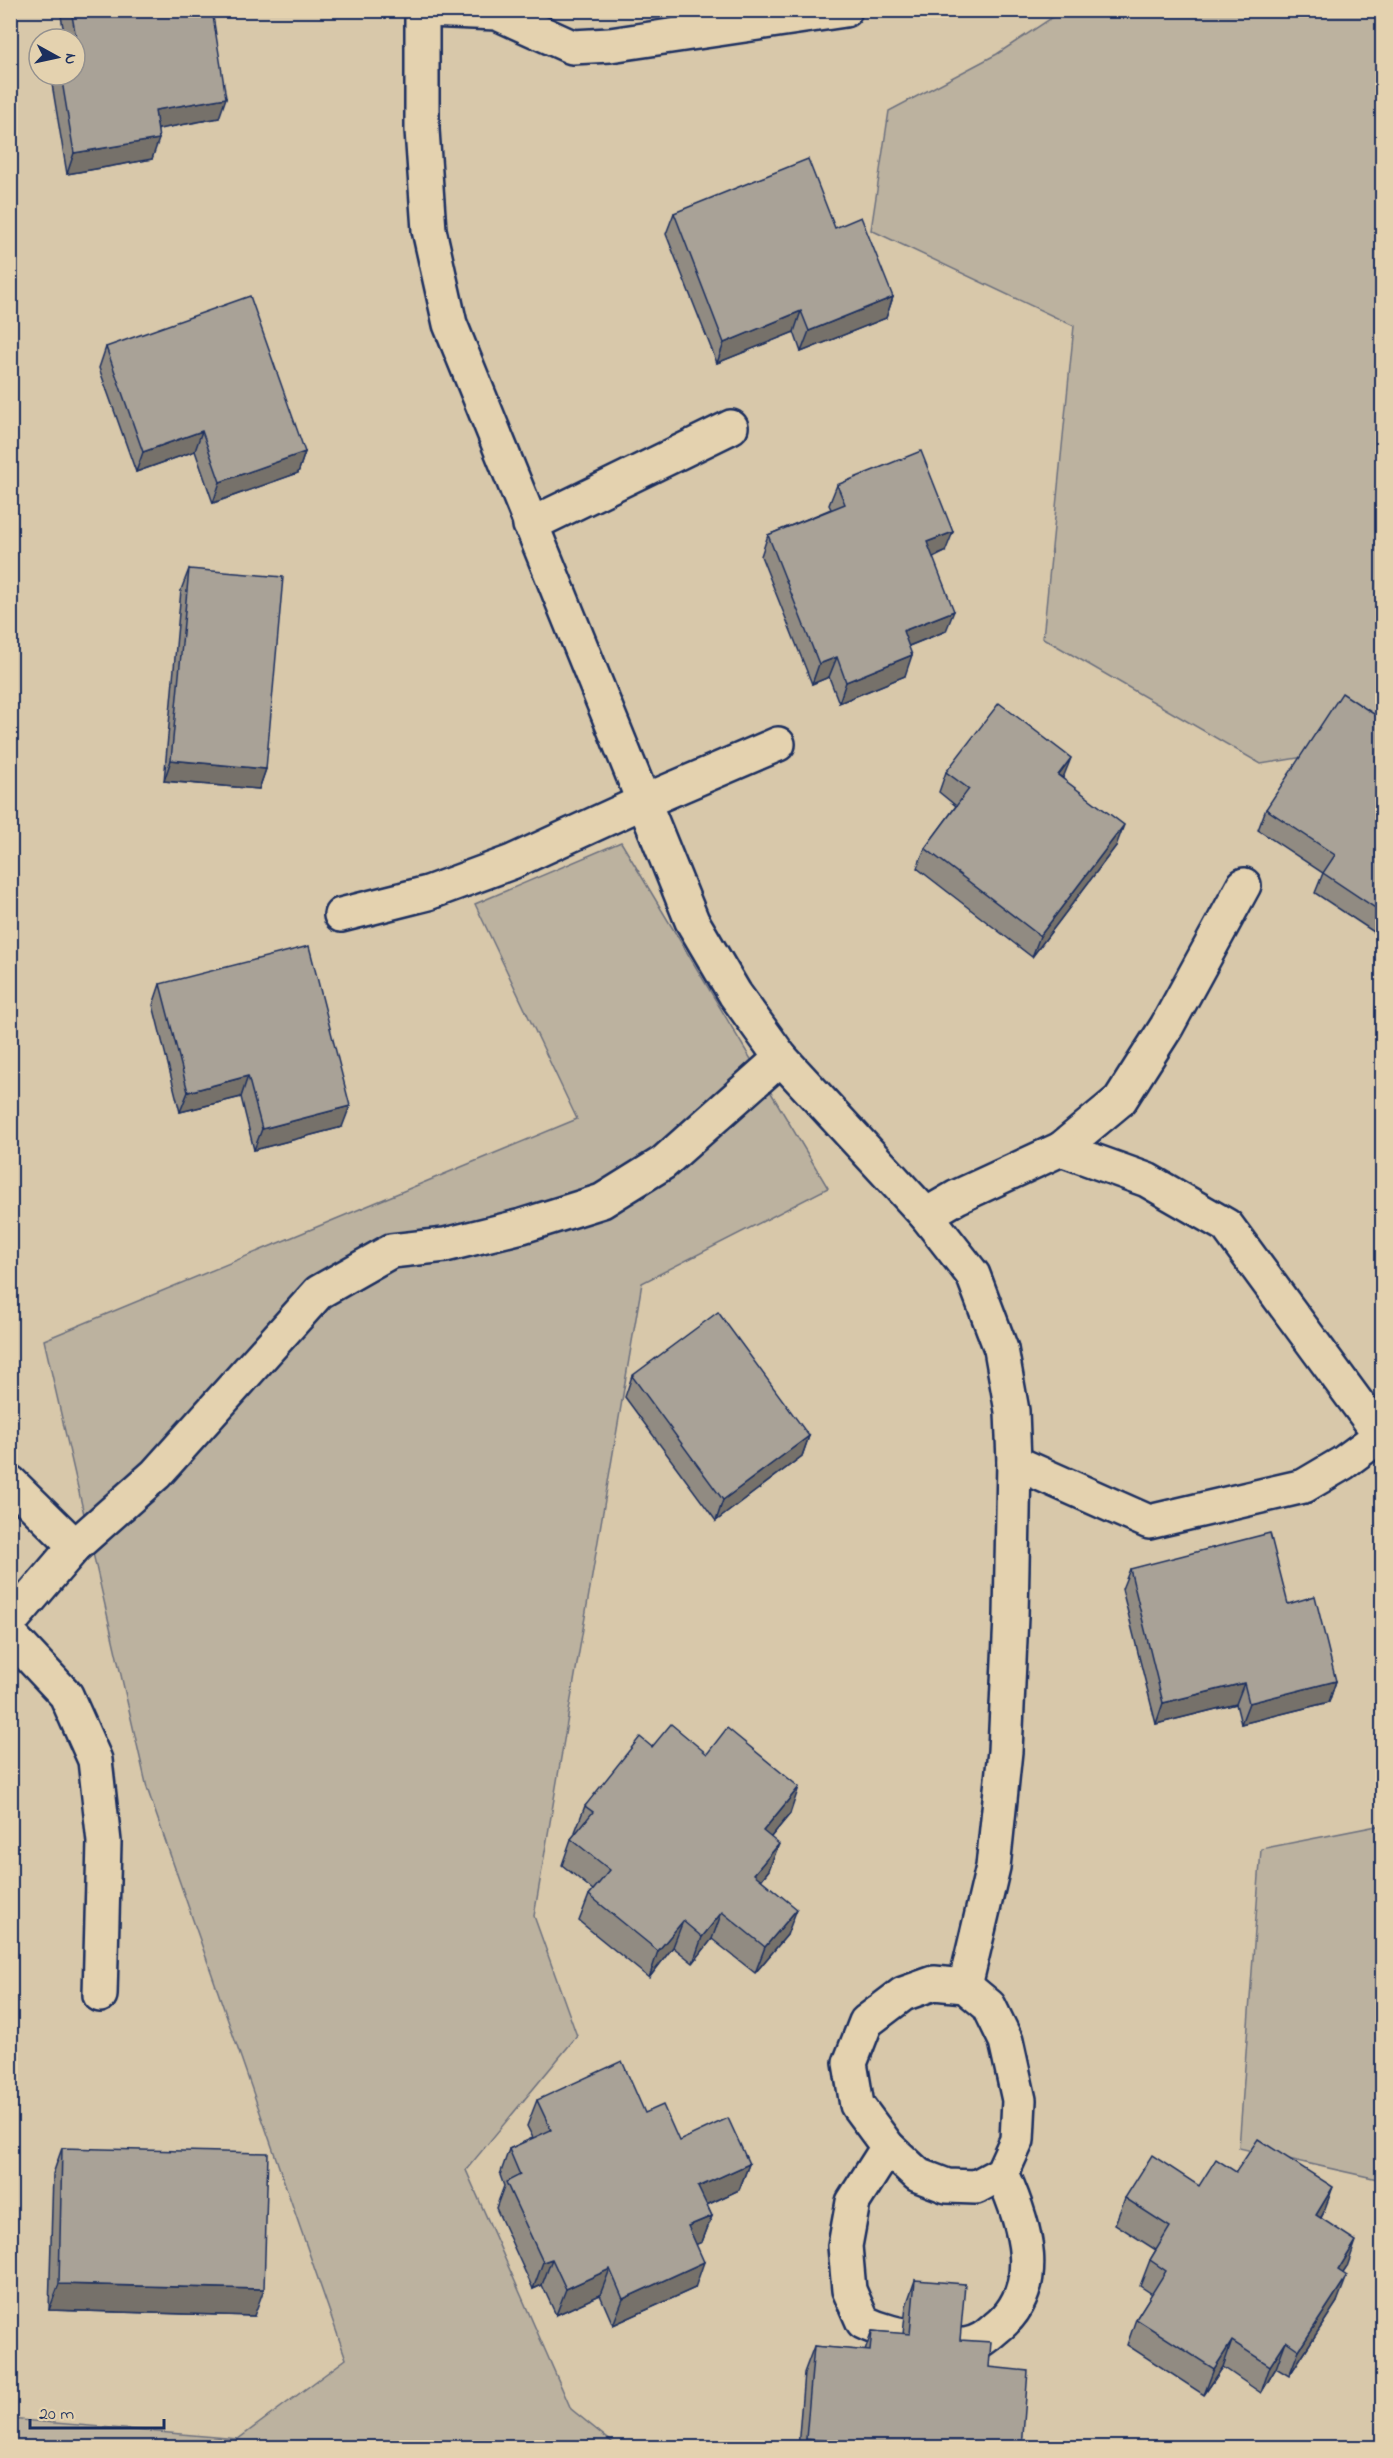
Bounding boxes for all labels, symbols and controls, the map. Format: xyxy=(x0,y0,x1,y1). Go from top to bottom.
north arrow xyxy=(27,27,87,87)
text: N xyxy=(57,52,83,66)
scale bar xyxy=(30,2392,164,2430)
text: 20 m xyxy=(39,2402,74,2428)

